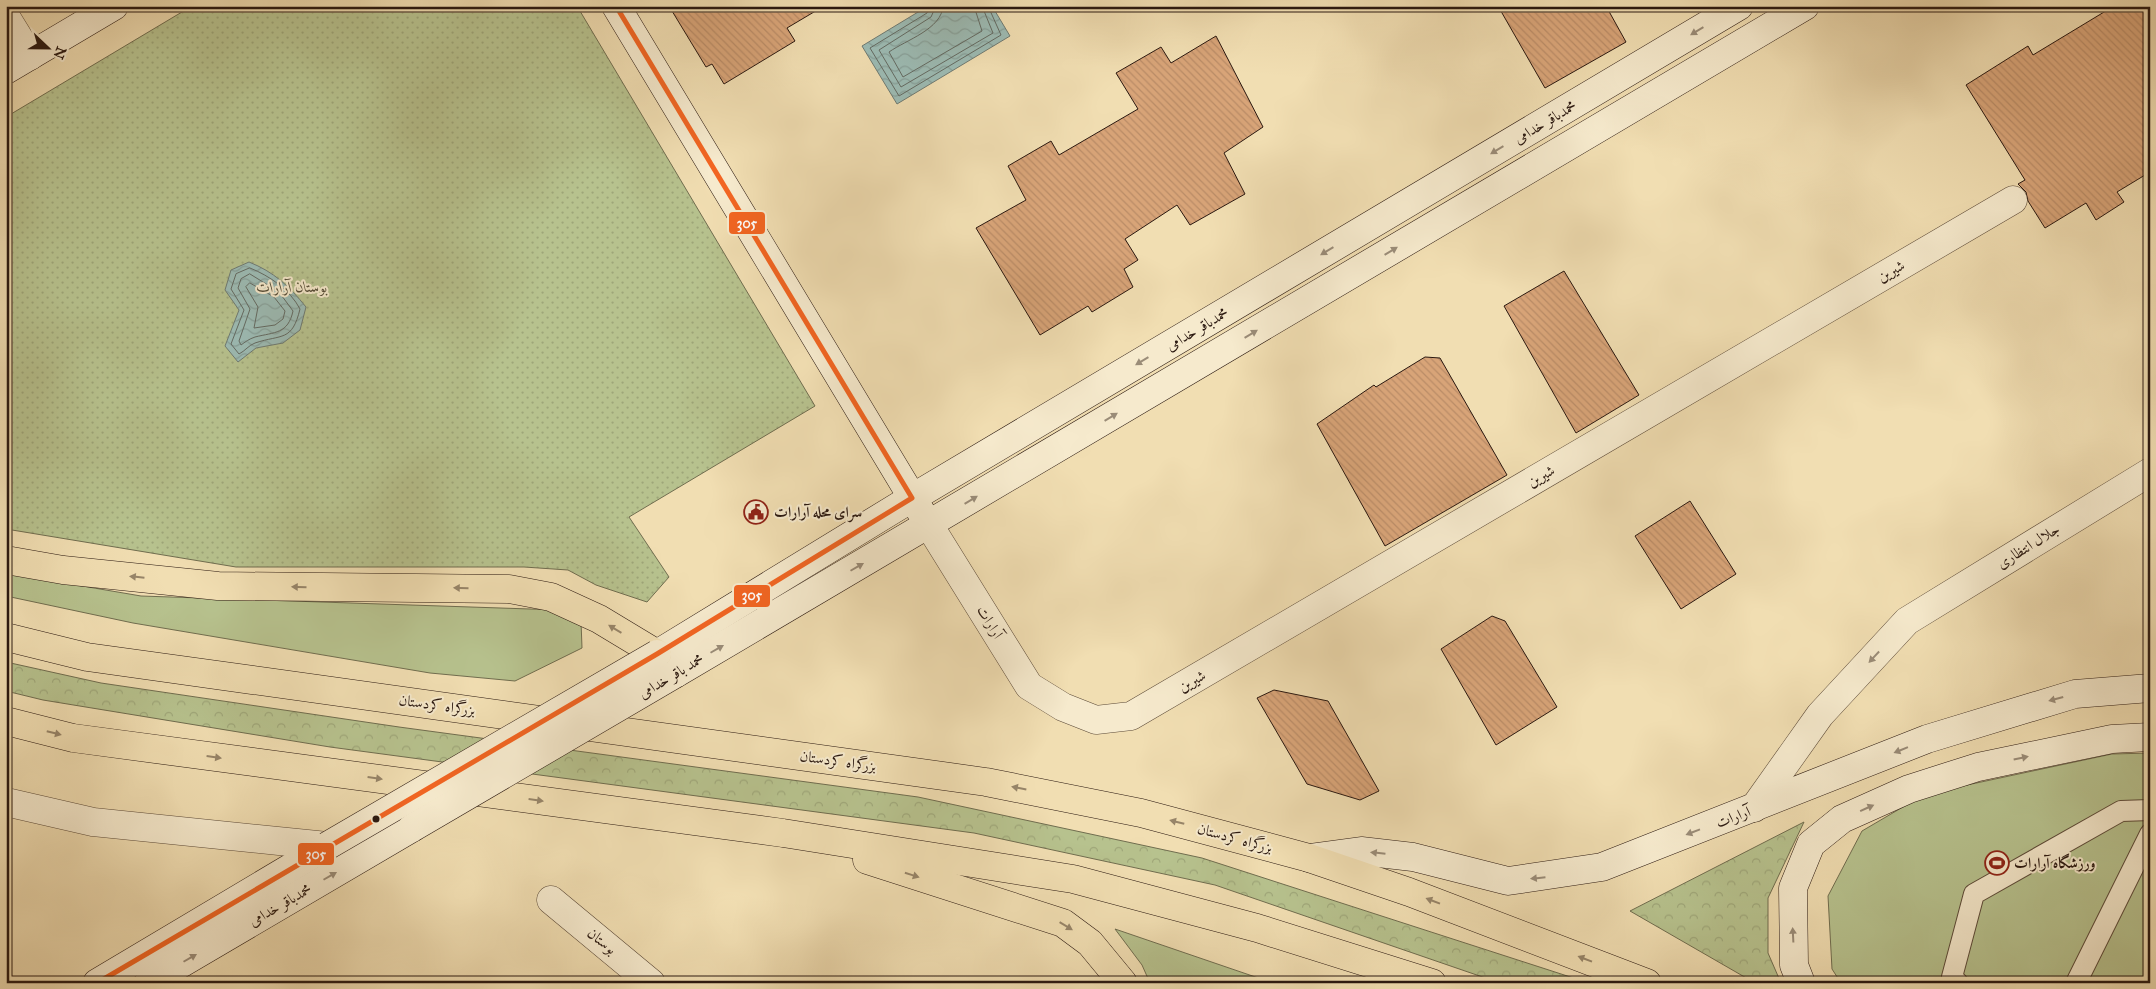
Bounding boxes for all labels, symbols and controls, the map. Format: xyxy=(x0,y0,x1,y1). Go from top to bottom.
north arrow xyxy=(22,22,72,72)
one-way arrow xyxy=(1690,27,1703,36)
text: N xyxy=(49,44,70,61)
street label: محمدباقر خدامی xyxy=(1511,96,1580,148)
one-way arrow xyxy=(1490,146,1503,155)
line badge: 305 xyxy=(728,211,766,235)
text: 305 xyxy=(737,215,758,233)
one-way arrow xyxy=(1321,247,1334,256)
one-way arrow xyxy=(1384,247,1397,256)
street label: شیرین xyxy=(1874,256,1908,286)
park label: بوستان آرارات xyxy=(256,278,328,296)
street label: محمدباقر خدامی xyxy=(1163,303,1232,355)
one-way arrow xyxy=(1244,330,1257,339)
one-way arrow xyxy=(1135,357,1150,365)
one-way arrow xyxy=(1103,413,1118,421)
street label: شیرین xyxy=(1524,461,1558,491)
one-way arrow xyxy=(965,495,978,504)
public building icon: سرای محله آرارات xyxy=(743,499,769,525)
place label: سرای محله آرارات xyxy=(774,503,862,523)
street label: جلال انتظاری xyxy=(1993,520,2063,572)
one-way arrow xyxy=(850,563,864,571)
one-way arrow xyxy=(128,573,144,581)
one-way arrow xyxy=(290,582,306,590)
one-way arrow xyxy=(453,584,469,592)
line badge: 305 xyxy=(733,584,771,608)
text: 305 xyxy=(742,587,763,605)
street label: آرارات xyxy=(973,602,1008,643)
one-way arrow xyxy=(609,624,622,633)
one-way arrow xyxy=(710,645,723,654)
street label: محمد باقر خدامی xyxy=(635,649,708,703)
one-way arrow xyxy=(1868,650,1880,662)
street label: شیرین xyxy=(1175,666,1209,696)
street label: بزرگراه کردستان xyxy=(398,690,477,719)
one-way arrow xyxy=(2048,695,2063,703)
one-way arrow xyxy=(46,729,61,737)
street label: بزرگراه کردستان xyxy=(799,746,878,775)
one-way arrow xyxy=(1894,746,1908,754)
one-way arrow xyxy=(207,753,223,761)
one-way arrow xyxy=(2014,754,2029,762)
one-way arrow xyxy=(368,774,384,782)
one-way arrow xyxy=(1010,784,1026,792)
one-way arrow xyxy=(529,796,545,804)
street label: آرارات xyxy=(1713,802,1754,832)
one-way arrow xyxy=(1860,803,1874,811)
unlabelled marker xyxy=(371,814,381,824)
one-way arrow xyxy=(1170,818,1185,826)
street label: بزرگراه کردستان xyxy=(1195,818,1275,857)
one-way arrow xyxy=(1685,829,1700,837)
line badge: 305 xyxy=(297,842,335,866)
text: 305 xyxy=(306,846,327,864)
one-way arrow xyxy=(1370,849,1386,857)
sports icon: ورزشگاه آرارات xyxy=(1984,850,2010,876)
place label: ورزشگاه آرارات xyxy=(2014,853,2096,872)
one-way arrow xyxy=(324,871,337,880)
one-way arrow xyxy=(905,871,920,879)
one-way arrow xyxy=(1529,874,1545,882)
street label: محمدباقر خدامی xyxy=(245,880,315,931)
one-way arrow xyxy=(1425,897,1440,905)
one-way arrow xyxy=(1059,922,1073,931)
street label: بوستان xyxy=(584,924,620,958)
one-way arrow xyxy=(1788,927,1796,943)
one-way arrow xyxy=(183,954,197,963)
one-way arrow xyxy=(1577,955,1592,963)

